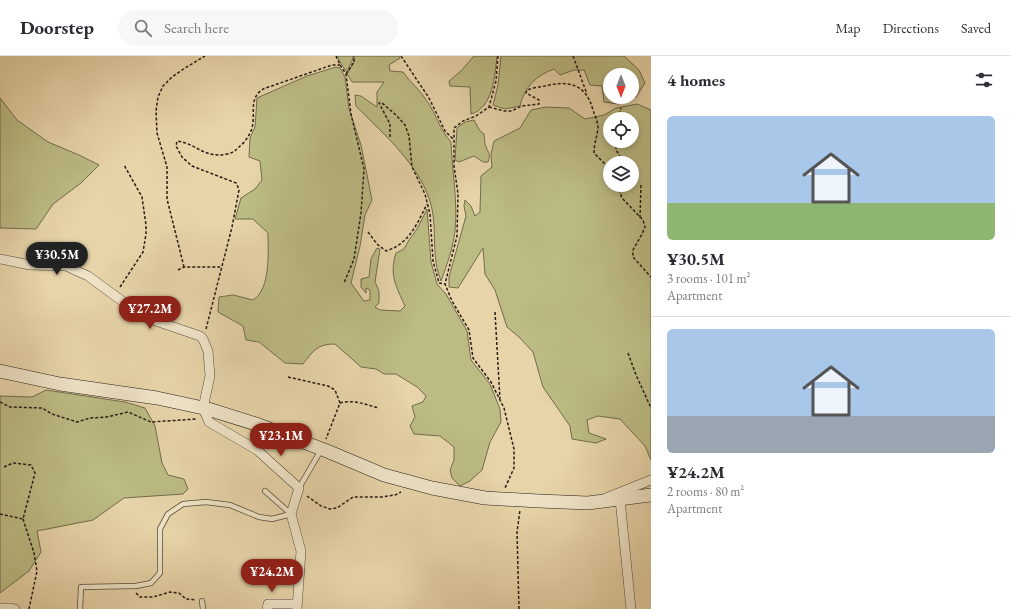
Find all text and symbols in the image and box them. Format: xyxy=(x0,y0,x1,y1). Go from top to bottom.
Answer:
search box xyxy=(118,10,398,46)
text: Doorstep xyxy=(20,15,94,40)
icon: search xyxy=(132,17,154,39)
text: Search here xyxy=(164,18,229,37)
text: Map xyxy=(835,19,861,37)
text: Directions xyxy=(883,19,939,37)
text: Saved xyxy=(961,19,991,37)
north arrow xyxy=(603,68,639,104)
map controls xyxy=(603,68,639,192)
text: 4 homes xyxy=(667,69,725,91)
icon: filters xyxy=(973,69,995,91)
button: locate xyxy=(603,112,639,148)
icon: home xyxy=(795,142,867,214)
button: layers xyxy=(603,156,639,192)
pin: ¥30.5M xyxy=(24,242,90,276)
text: ¥30.5M xyxy=(35,246,79,263)
text: ¥30.5M xyxy=(667,248,725,270)
text: 3 rooms · 101 m² xyxy=(667,270,751,287)
text: Apartment xyxy=(667,287,722,304)
pin: ¥27.2M xyxy=(117,296,183,330)
text: ¥27.2M xyxy=(128,300,172,317)
icon: home xyxy=(795,355,867,427)
pin: ¥23.1M xyxy=(248,423,314,457)
text: ¥23.1M xyxy=(259,427,303,444)
text: ¥24.2M xyxy=(667,461,725,483)
text: 2 rooms · 80 m² xyxy=(667,483,744,500)
text: Apartment xyxy=(667,500,722,517)
pin: ¥24.2M xyxy=(239,559,305,593)
text: ¥24.2M xyxy=(250,563,294,580)

